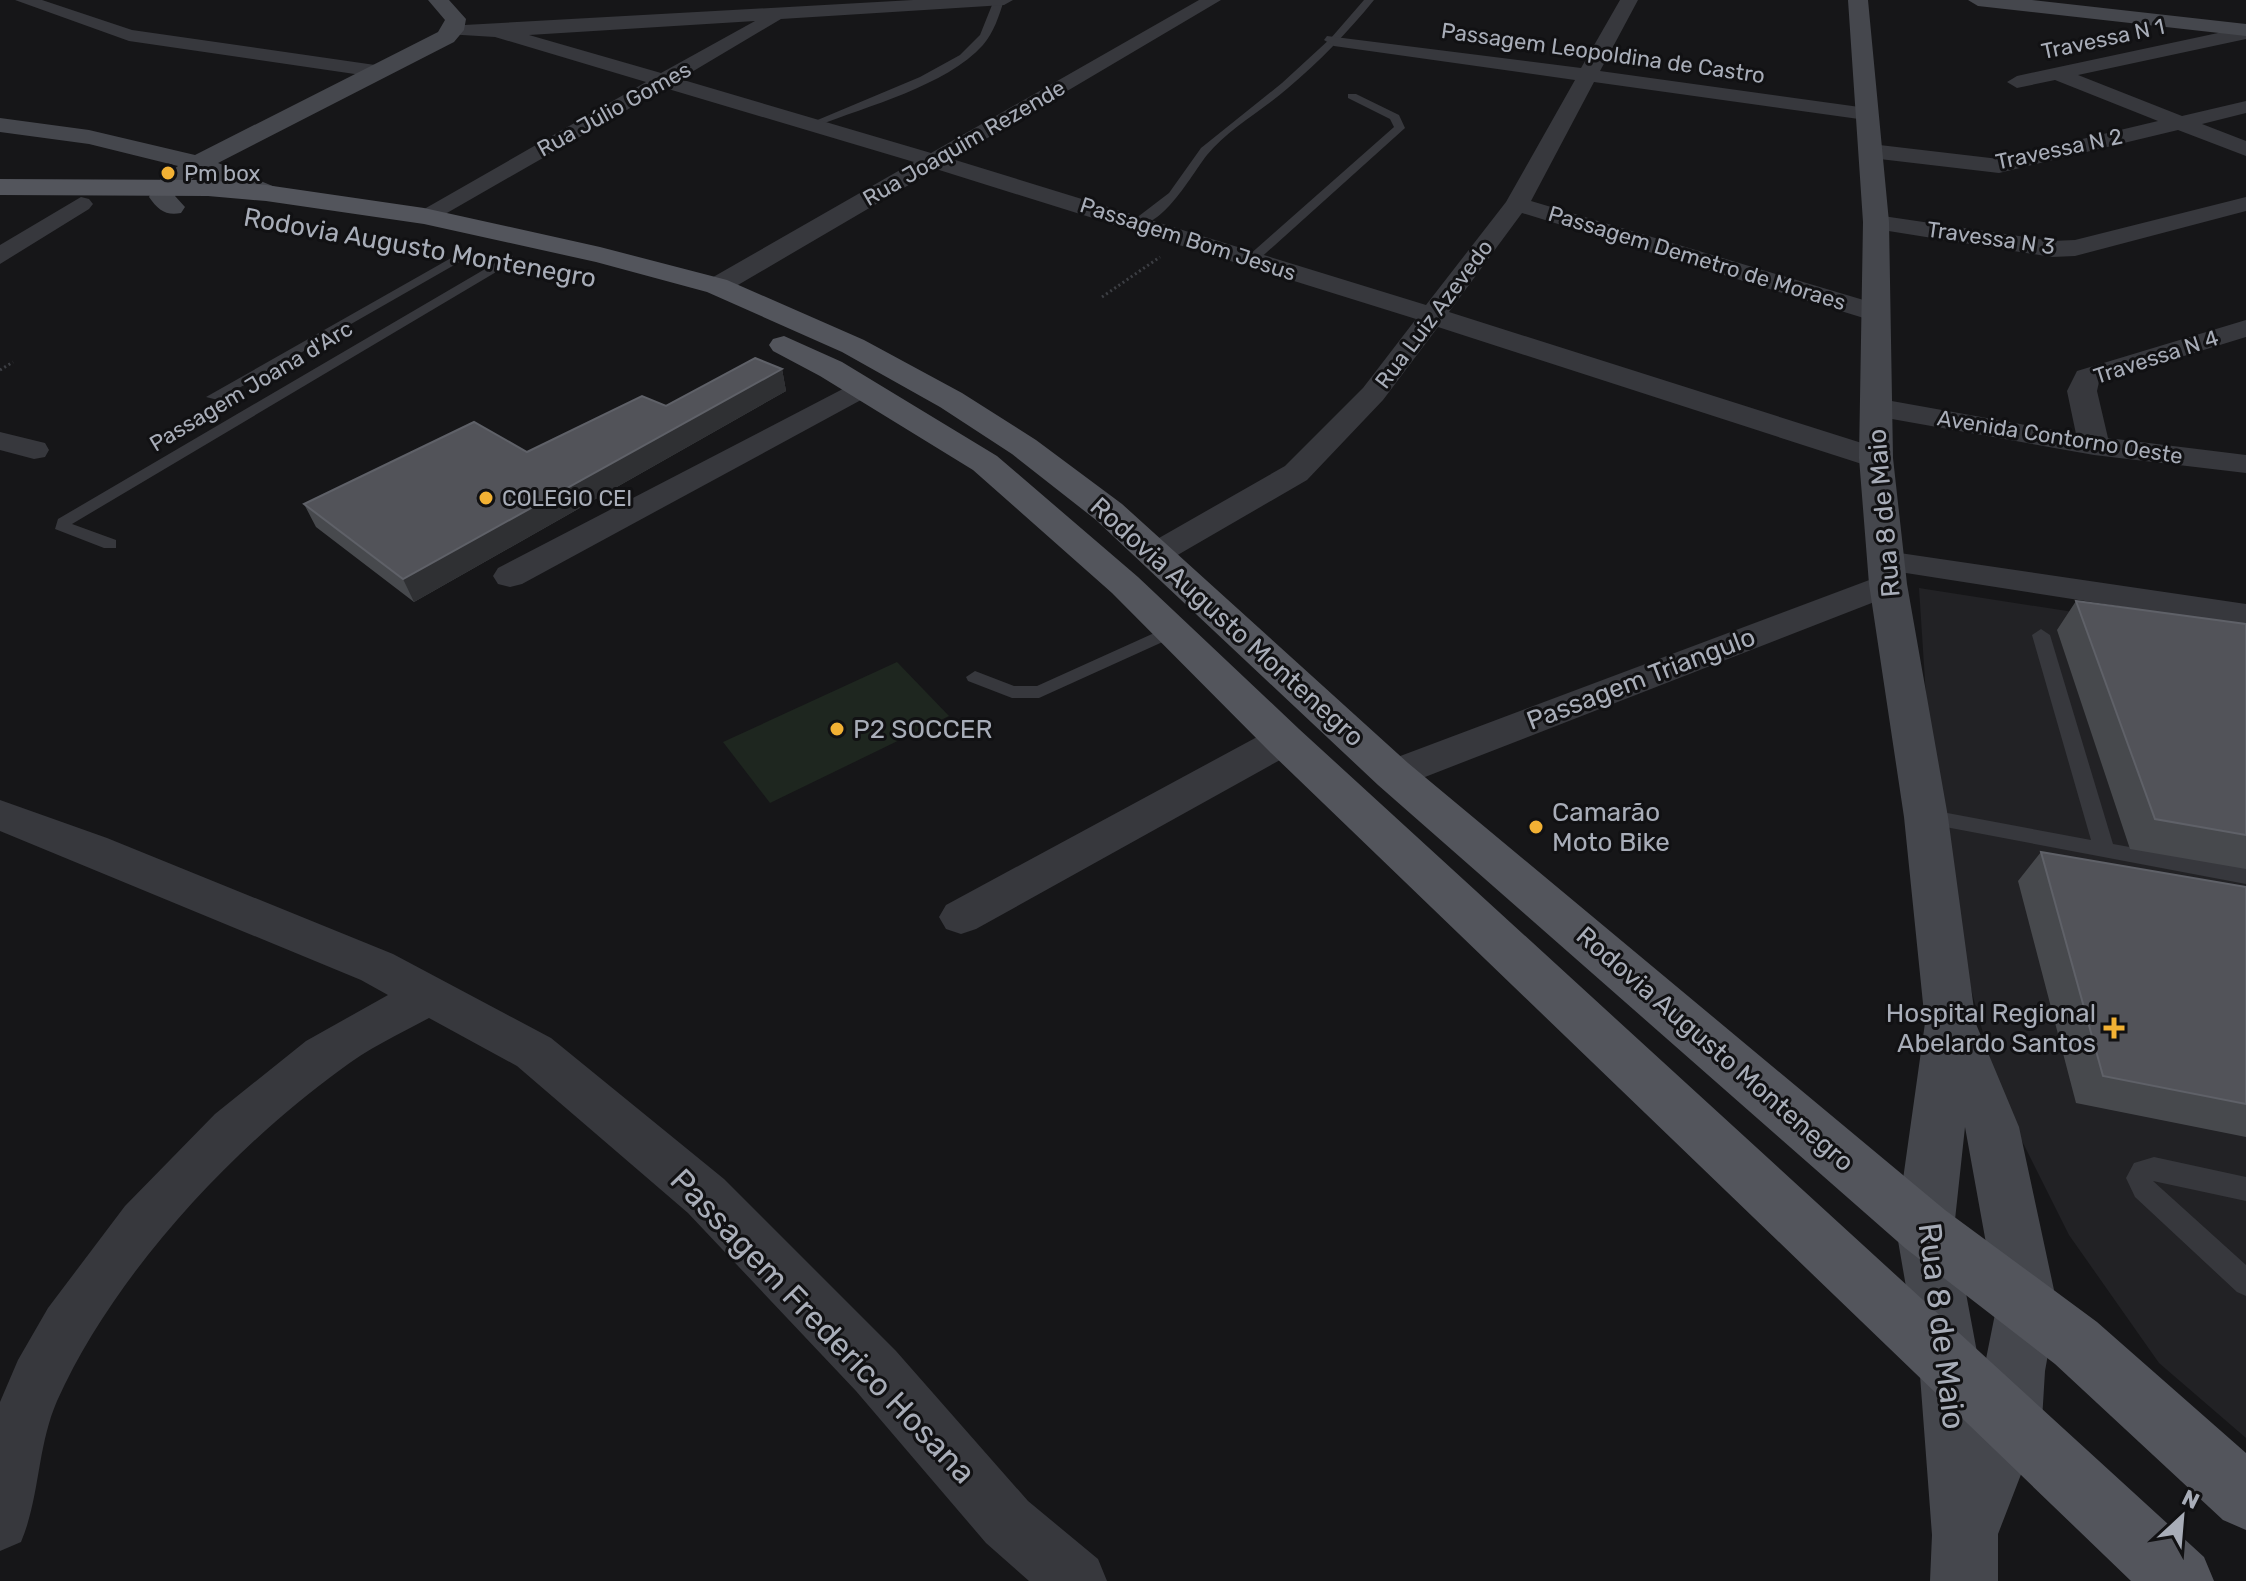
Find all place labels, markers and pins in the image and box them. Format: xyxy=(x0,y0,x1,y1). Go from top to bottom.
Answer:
place label: Pm box xyxy=(184,160,260,187)
marker: Pm box xyxy=(159,164,177,182)
place label: COLEGIO CEI xyxy=(502,485,632,512)
marker: COLEGIO CEI xyxy=(477,489,495,507)
place label: P2 SOCCER xyxy=(853,714,993,745)
marker: P2 SOCCER xyxy=(828,720,846,738)
place label: Camarão Moto Bike xyxy=(1552,797,1670,858)
marker: Camarão Moto Bike xyxy=(1527,818,1545,836)
place label: Hospital Regional Abelardo Santos xyxy=(1886,998,2096,1059)
marker: Hospital Regional Abelardo Santos xyxy=(2103,1017,2125,1039)

